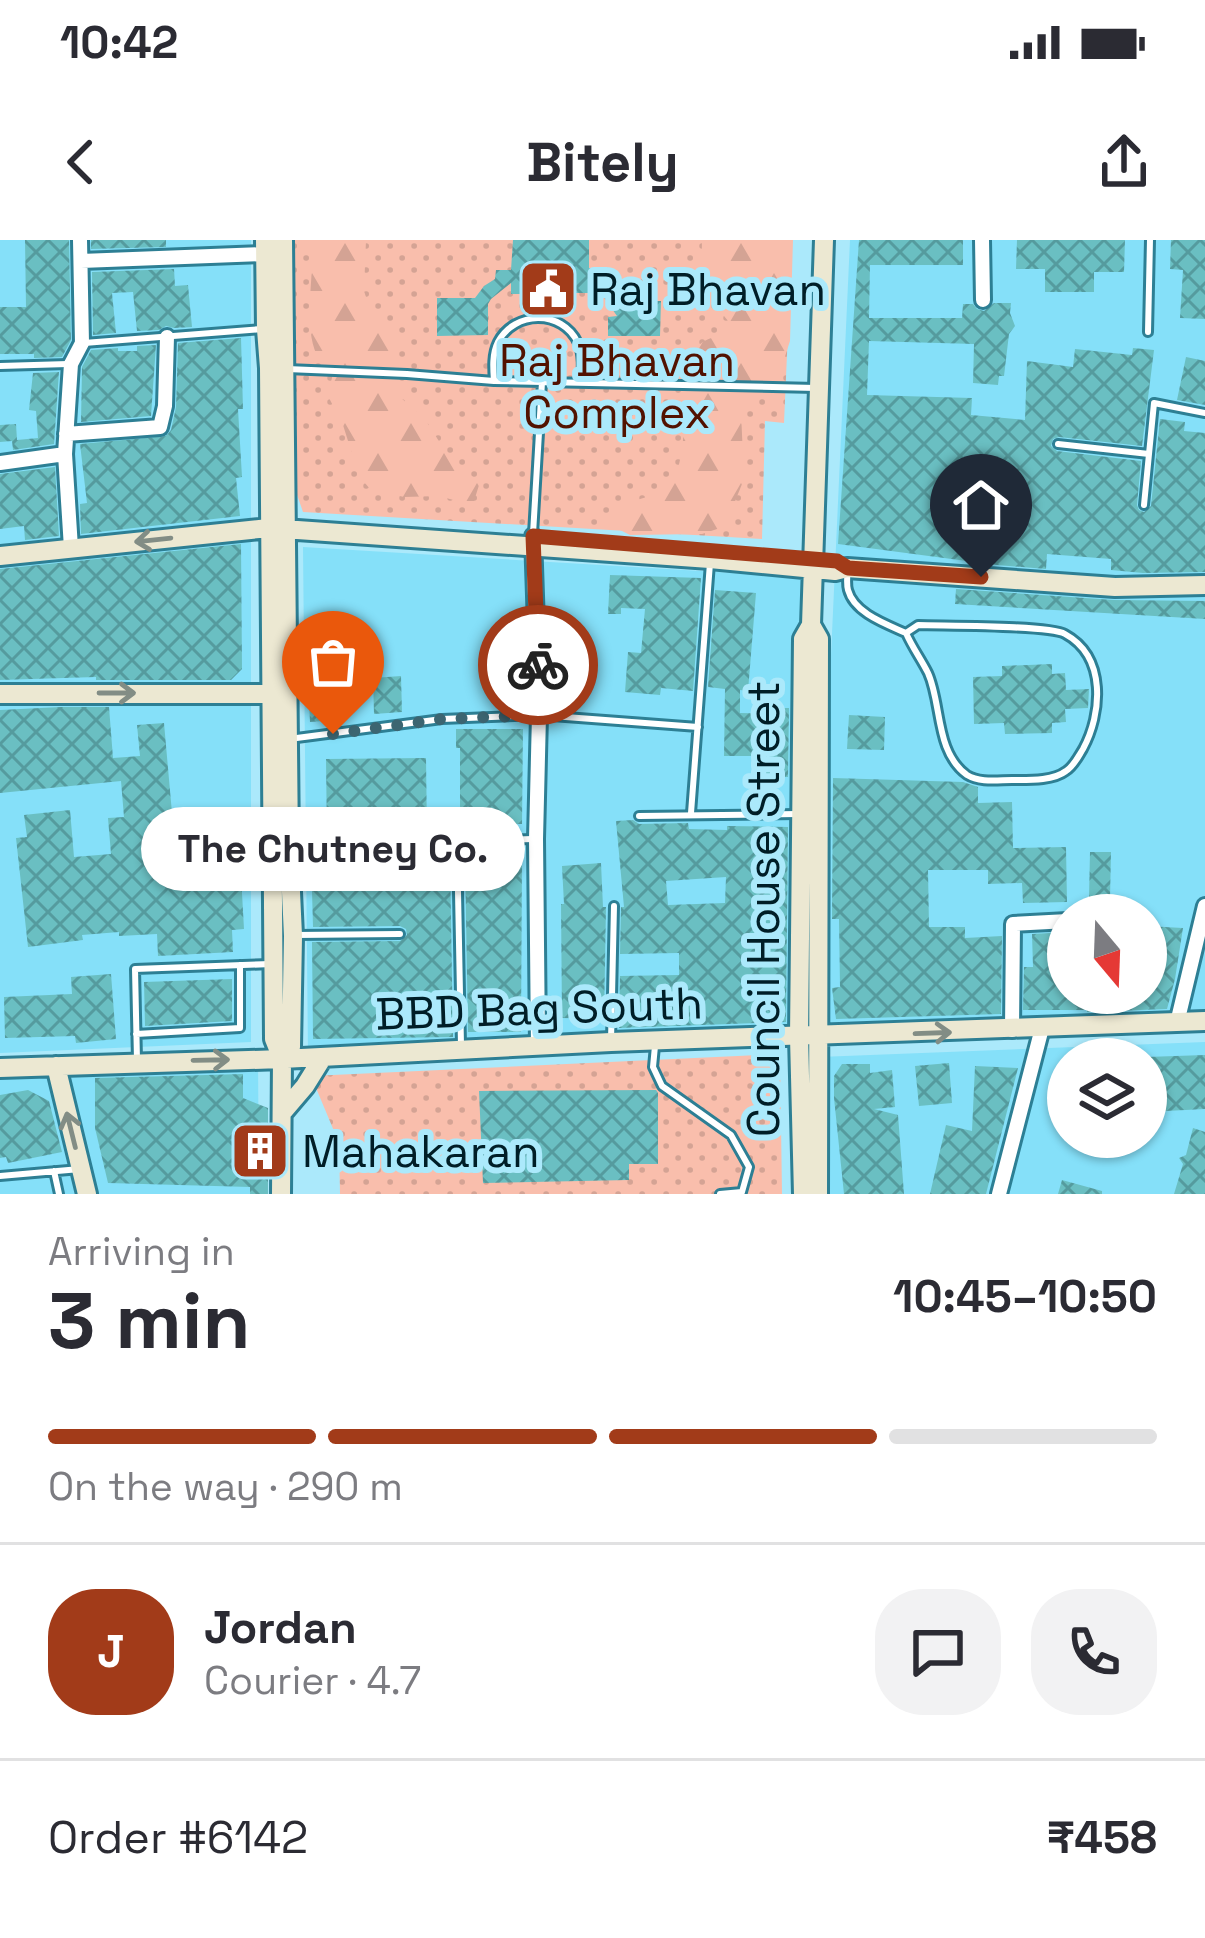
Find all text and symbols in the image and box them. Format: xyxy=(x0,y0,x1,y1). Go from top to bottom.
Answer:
text: 10:42 xyxy=(60,14,178,71)
text: Bitely xyxy=(526,128,679,197)
icon: back xyxy=(48,129,114,195)
icon: share xyxy=(1091,129,1157,195)
public building icon: Raj Bhavan xyxy=(517,258,579,320)
place label: Raj Bhavan xyxy=(590,261,826,318)
park label: Raj Bhavan Complex xyxy=(499,332,735,441)
pin xyxy=(930,454,1032,577)
icon: home xyxy=(948,472,1014,538)
one-way arrow xyxy=(134,529,173,552)
courier xyxy=(478,605,598,725)
pin xyxy=(282,611,384,734)
icon: bag xyxy=(300,629,366,695)
icon: bike xyxy=(505,632,571,698)
street label: Council House Street xyxy=(735,681,792,1137)
one-way arrow xyxy=(97,682,136,704)
callout: The Chutney Co. xyxy=(141,806,525,890)
text: The Chutney Co. xyxy=(178,824,488,873)
north arrow xyxy=(1047,894,1167,1014)
map controls xyxy=(1047,894,1167,1158)
street label: BBD Bag South xyxy=(374,974,704,1043)
one-way arrow xyxy=(913,1021,952,1044)
button: layers xyxy=(1047,1038,1167,1158)
one-way arrow xyxy=(191,1049,230,1072)
one-way arrow xyxy=(59,1111,81,1149)
building icon: Mahakaran xyxy=(229,1120,291,1182)
place label: Mahakaran xyxy=(302,1123,540,1180)
text: Arriving in xyxy=(48,1227,235,1276)
text: 10:45–10:50 xyxy=(893,1268,1157,1325)
text: 3 min xyxy=(48,1271,251,1371)
text: On the way · 290 m xyxy=(48,1462,403,1511)
button: chat xyxy=(875,1589,1001,1715)
button: phone xyxy=(1031,1589,1157,1715)
text: Jordan xyxy=(204,1599,357,1656)
text: J xyxy=(97,1623,125,1680)
text: Courier · 4.7 xyxy=(204,1656,421,1705)
text: Order #6142 xyxy=(48,1809,308,1866)
text: ₹458 xyxy=(1046,1809,1157,1866)

